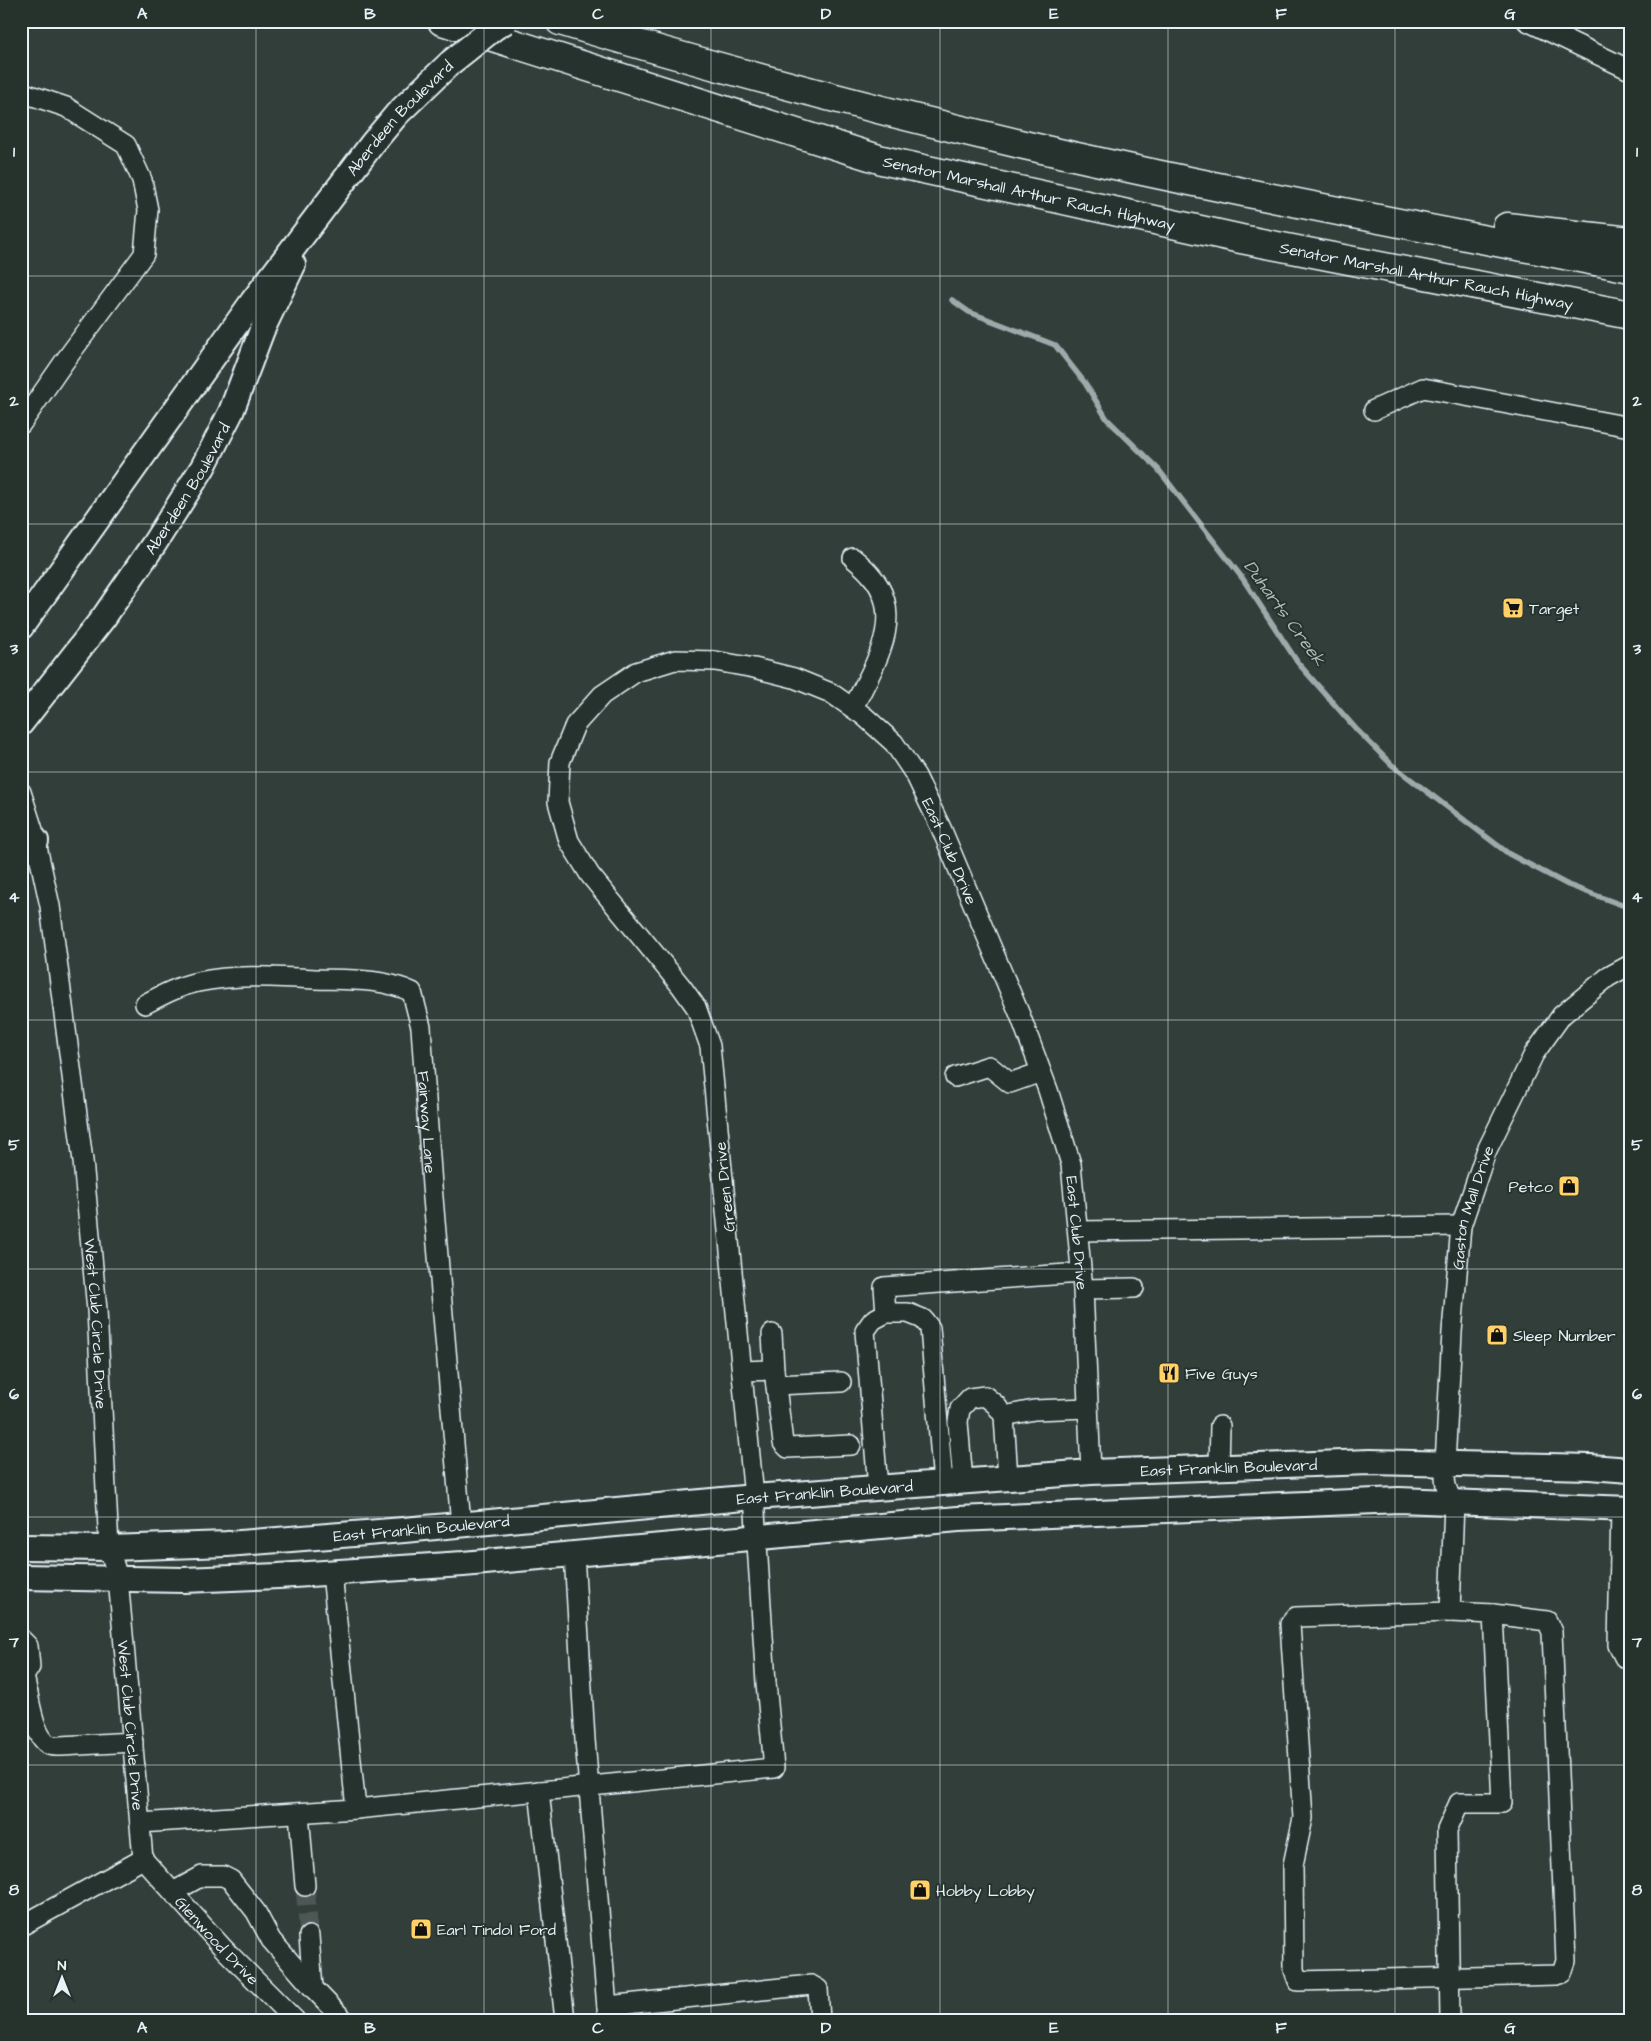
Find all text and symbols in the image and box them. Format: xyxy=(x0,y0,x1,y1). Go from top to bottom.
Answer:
text: A xyxy=(137,3,148,25)
text: B xyxy=(364,3,376,25)
text: C xyxy=(592,3,604,25)
text: D xyxy=(821,3,832,25)
text: E xyxy=(1049,3,1059,25)
text: F xyxy=(1275,3,1287,25)
text: G xyxy=(1504,3,1516,25)
street label: Aberdeen Boulevard xyxy=(342,56,458,181)
text: 1 xyxy=(13,141,16,163)
text: 1 xyxy=(1636,141,1639,163)
street label: Senator Marshall Arthur Rauch Highway xyxy=(881,151,1177,237)
street label: Senator Marshall Arthur Rauch Highway xyxy=(1278,237,1575,317)
text: 2 xyxy=(8,390,19,412)
text: 2 xyxy=(1631,390,1642,412)
street label: Aberdeen Boulevard xyxy=(140,419,236,559)
water label: Duharts Creek xyxy=(1238,555,1332,672)
supermarket icon: Target xyxy=(1501,596,1525,620)
place label: Target xyxy=(1529,598,1580,621)
text: 3 xyxy=(9,638,19,660)
text: 3 xyxy=(1632,638,1642,660)
street label: East Club Drive xyxy=(916,794,982,908)
text: 4 xyxy=(9,886,20,908)
text: 4 xyxy=(1632,886,1643,908)
street label: Fairway Lane xyxy=(412,1070,441,1174)
text: 5 xyxy=(8,1134,20,1156)
text: 5 xyxy=(1631,1134,1643,1156)
street label: Green Drive xyxy=(709,1141,741,1233)
street label: Gaston Mall Drive xyxy=(1447,1141,1500,1271)
shop icon: Petco xyxy=(1557,1174,1581,1198)
street label: East Club Drive xyxy=(1060,1175,1093,1291)
place label: Petco xyxy=(1509,1176,1553,1198)
street label: West Club Circle Drive xyxy=(78,1237,112,1410)
shop icon: Sleep Number xyxy=(1485,1323,1509,1347)
place label: Sleep Number xyxy=(1513,1325,1616,1347)
restaurant icon: Five Guys xyxy=(1157,1361,1181,1385)
place label: Five Guys xyxy=(1185,1363,1258,1386)
text: 6 xyxy=(9,1383,19,1405)
text: 6 xyxy=(1632,1383,1642,1405)
street label: East Franklin Boulevard xyxy=(1140,1454,1318,1482)
street label: East Franklin Boulevard xyxy=(736,1475,914,1511)
street label: East Franklin Boulevard xyxy=(332,1510,510,1548)
text: 7 xyxy=(8,1631,19,1653)
text: 7 xyxy=(1631,1631,1642,1653)
street label: West Club Circle Drive xyxy=(112,1639,149,1812)
shop icon: Hobby Lobby xyxy=(908,1878,932,1902)
text: 8 xyxy=(9,1879,20,1901)
text: 8 xyxy=(1632,1879,1643,1901)
place label: Hobby Lobby xyxy=(936,1880,1035,1903)
street label: Glenwood Drive xyxy=(169,1892,264,1990)
shop icon: Earl Tindol Ford xyxy=(409,1917,433,1941)
place label: Earl Tindol Ford xyxy=(437,1919,556,1941)
north arrow xyxy=(38,1954,88,2004)
text: N xyxy=(58,1956,67,1976)
text: A xyxy=(137,2017,148,2039)
text: B xyxy=(364,2017,376,2039)
text: C xyxy=(592,2017,604,2039)
text: D xyxy=(821,2017,832,2039)
text: E xyxy=(1049,2017,1059,2039)
text: F xyxy=(1275,2017,1287,2039)
text: G xyxy=(1504,2017,1516,2039)

